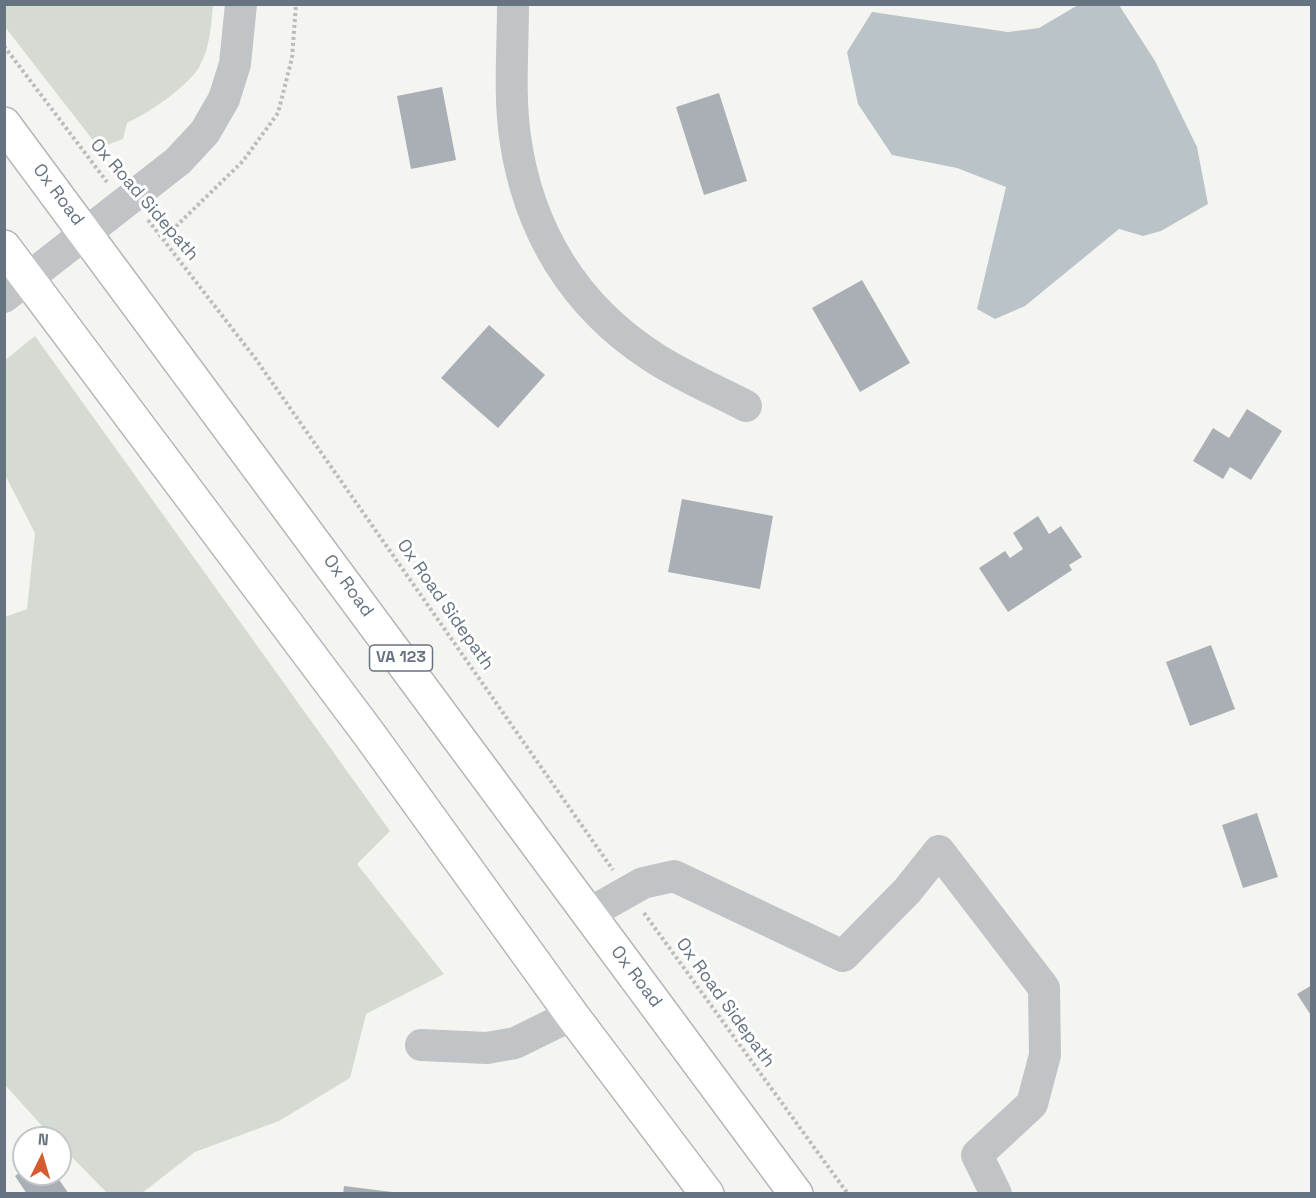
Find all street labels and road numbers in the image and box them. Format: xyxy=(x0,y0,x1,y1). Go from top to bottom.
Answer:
street label: Ox Road Sidepath xyxy=(85,135,203,265)
street label: Ox Road xyxy=(28,160,88,230)
street label: Ox Road Sidepath xyxy=(392,536,498,674)
street label: Ox Road xyxy=(318,551,378,621)
road number: VA 123 xyxy=(370,645,432,671)
street label: Ox Road Sidepath xyxy=(671,934,779,1072)
street label: Ox Road xyxy=(606,942,666,1012)

